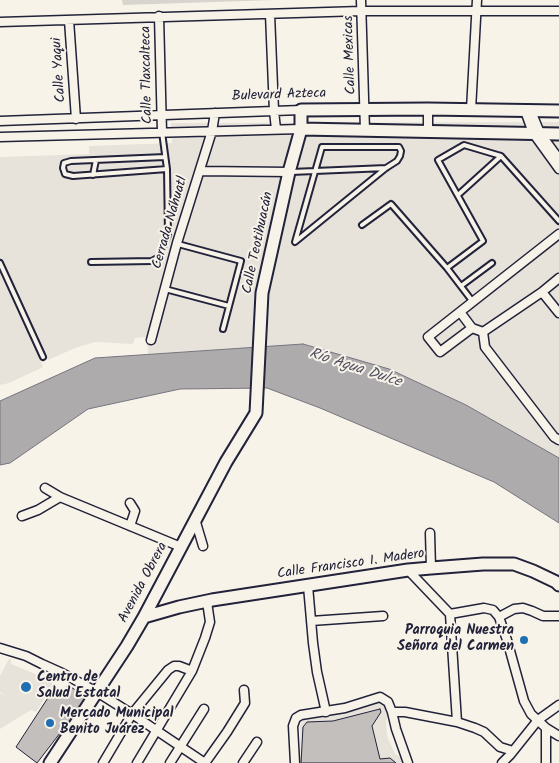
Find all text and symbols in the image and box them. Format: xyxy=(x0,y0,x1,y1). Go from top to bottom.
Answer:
street label: Calle Mexicas xyxy=(341,15,361,95)
street label: Calle Tlaxcalteca xyxy=(139,26,157,124)
street label: Calle Yaqui xyxy=(49,37,71,103)
street label: Bulevard Azteca xyxy=(232,86,326,106)
street label: Cerrada Náhuatl xyxy=(150,175,192,271)
street label: Calle Teotihuacán xyxy=(240,191,278,295)
water label: Río Agua Dulce xyxy=(307,346,403,392)
street label: Avenida Obrera xyxy=(116,540,172,626)
street label: Calle Francisco I. Madero xyxy=(276,546,426,584)
place label: Parroquia Nuestra Señora del Carmen xyxy=(397,624,514,656)
marker: Parroquia Nuestra Señora del Carmen xyxy=(518,634,530,646)
place label: Centro de Salud Estatal xyxy=(37,671,120,704)
marker: Centro de Salud Estatal xyxy=(19,680,33,694)
place label: Mercado Municipal Benito Juárez xyxy=(60,707,173,740)
marker: Mercado Municipal Benito Juárez xyxy=(44,717,56,729)

